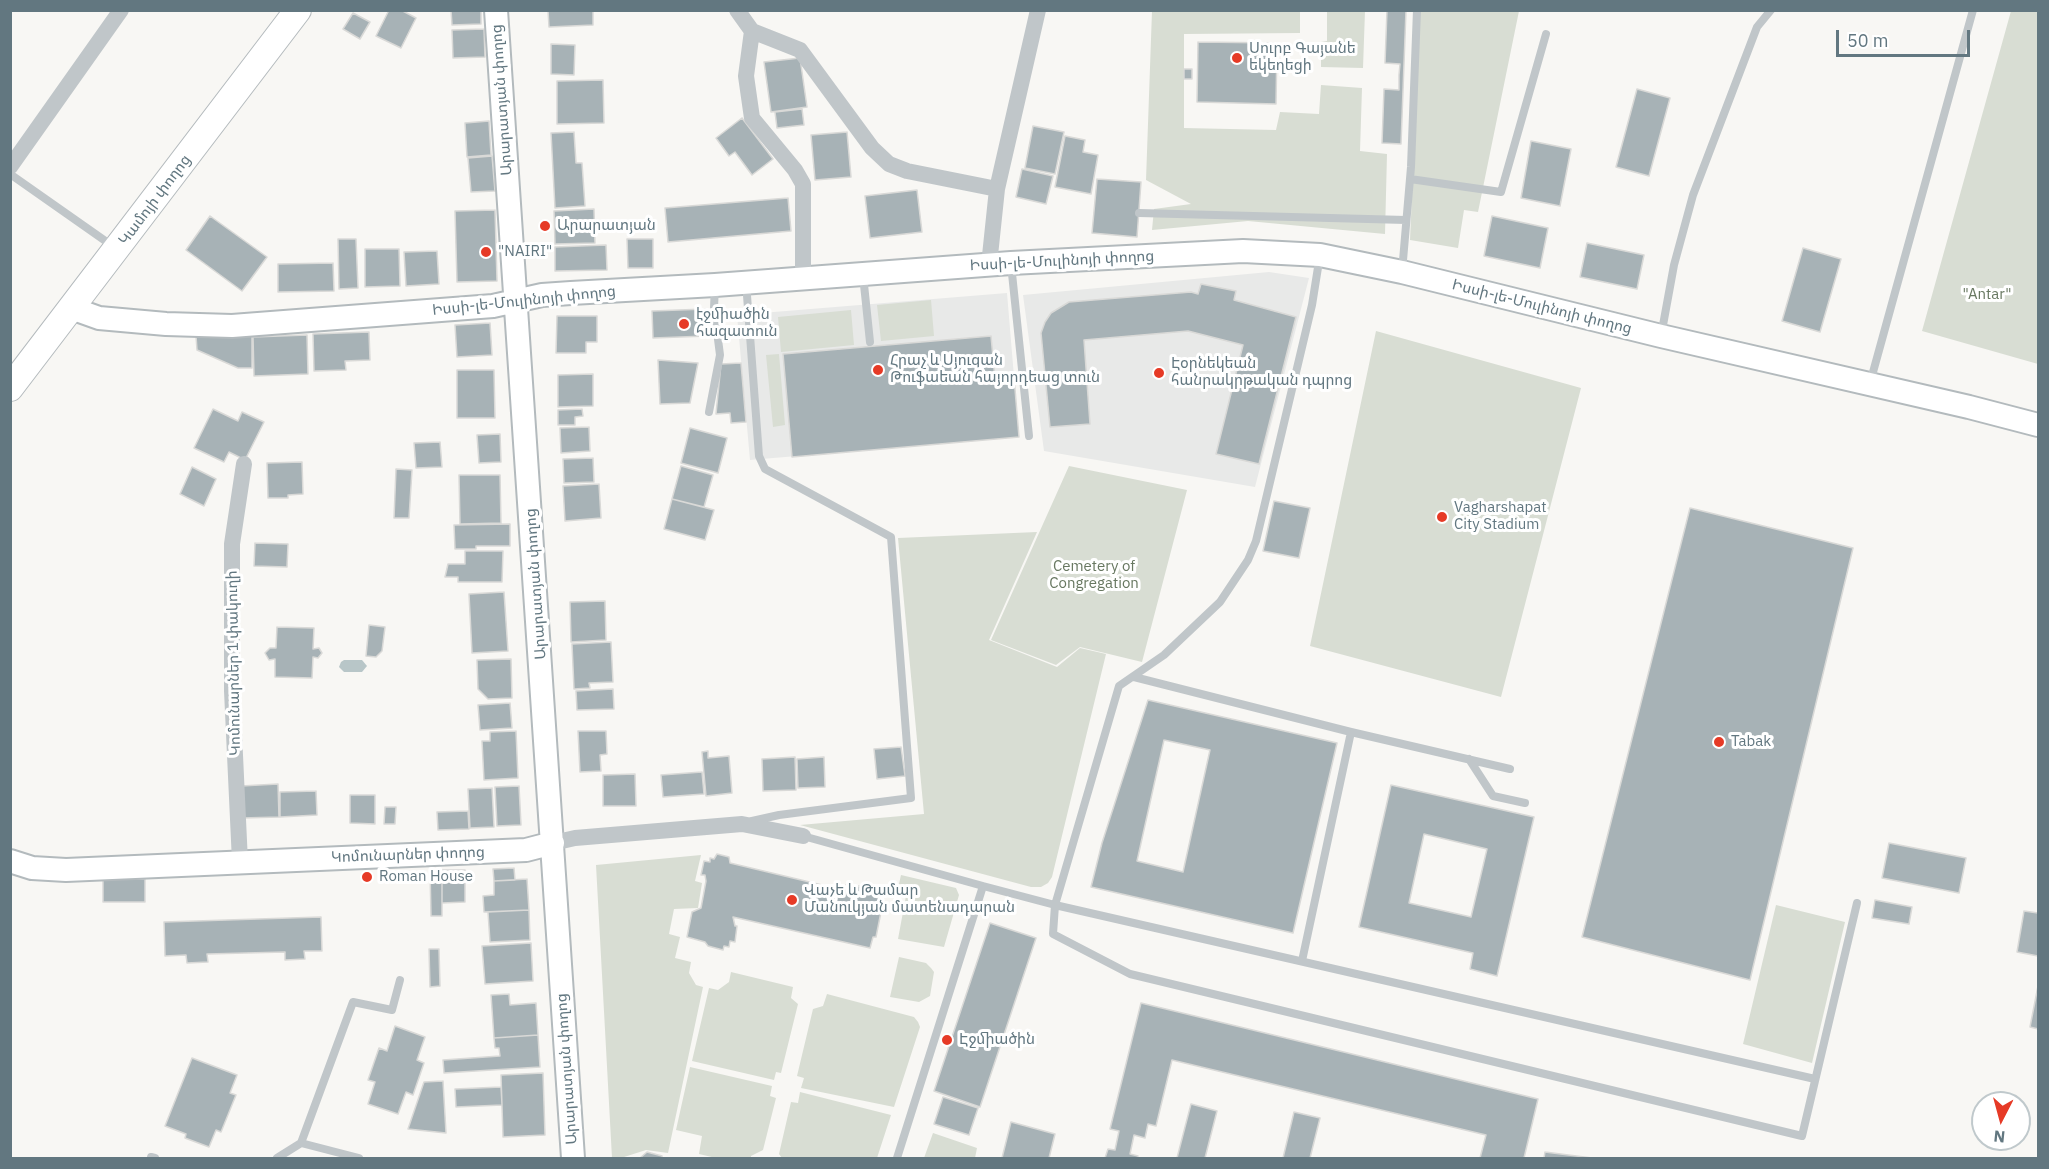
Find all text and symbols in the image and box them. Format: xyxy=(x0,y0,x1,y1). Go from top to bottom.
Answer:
scale bar xyxy=(1839,18,1972,56)
street label: Արարատյան փողոց xyxy=(488,24,516,176)
text: 50 m xyxy=(1847,29,1889,52)
place label: Սուրբ Գայանե եկեղեցի xyxy=(1249,40,1356,75)
marker: Սուրբ Գայանե եկեղեցի xyxy=(1230,51,1244,65)
street label: Կամոյի փողոց xyxy=(115,151,195,249)
place label: Արարատյան xyxy=(557,217,656,235)
marker: Արարատյան xyxy=(538,219,552,233)
place label: "NAIRI" xyxy=(498,243,552,261)
marker: "NAIRI" xyxy=(479,245,493,259)
street label: Իսսի-լե-Մուլինոյի փողոց xyxy=(969,247,1155,275)
street label: Իսսի-լե-Մուլինոյի փողոց xyxy=(1450,276,1634,338)
street label: Իսսի-լե-Մուլինոյի փողոց xyxy=(431,282,617,320)
park label: "Antar" xyxy=(1962,286,2012,304)
place label: էջմիածին հազատուն xyxy=(696,306,778,341)
marker: էջմիածին հազատուն xyxy=(677,317,691,331)
place label: Հրաչ և Սյուզան Թուֆաեան հայորդեաց տուն xyxy=(890,352,1100,387)
place label: Էօրնեկեան հանրակրթական դպրոց xyxy=(1171,355,1352,390)
marker: Հրաչ և Սյուզան Թուֆաեան հայորդեաց տուն xyxy=(871,363,885,377)
marker: Էօրնեկեան հանրակրթական դպրոց xyxy=(1152,366,1166,380)
place label: Vagharshapat City Stadium xyxy=(1454,499,1546,534)
street label: Արարատյան փողոց xyxy=(522,508,550,660)
marker: Vagharshapat City Stadium xyxy=(1435,510,1449,524)
park label: Cemetery of Congregation xyxy=(1049,558,1139,593)
street label: Կոմունարներ 1 փակուղի xyxy=(223,570,245,756)
place label: Tabak xyxy=(1731,733,1771,751)
marker: Tabak xyxy=(1712,735,1726,749)
street label: Կոմունարներ փողոց xyxy=(331,843,485,867)
place label: Roman House xyxy=(379,868,473,886)
marker: Roman House xyxy=(360,870,374,884)
place label: Վաչե և Թամար Մանուկյան մատենադարան xyxy=(804,882,1015,917)
marker: Վաչե և Թամար Մանուկյան մատենադարան xyxy=(785,893,799,907)
street label: Արարատյան փողոց xyxy=(553,993,581,1145)
place label: Էջմիածին xyxy=(959,1031,1035,1049)
marker: Էջմիածին xyxy=(940,1033,954,1047)
north arrow xyxy=(1971,1091,2031,1151)
text: N xyxy=(1993,1126,2006,1147)

